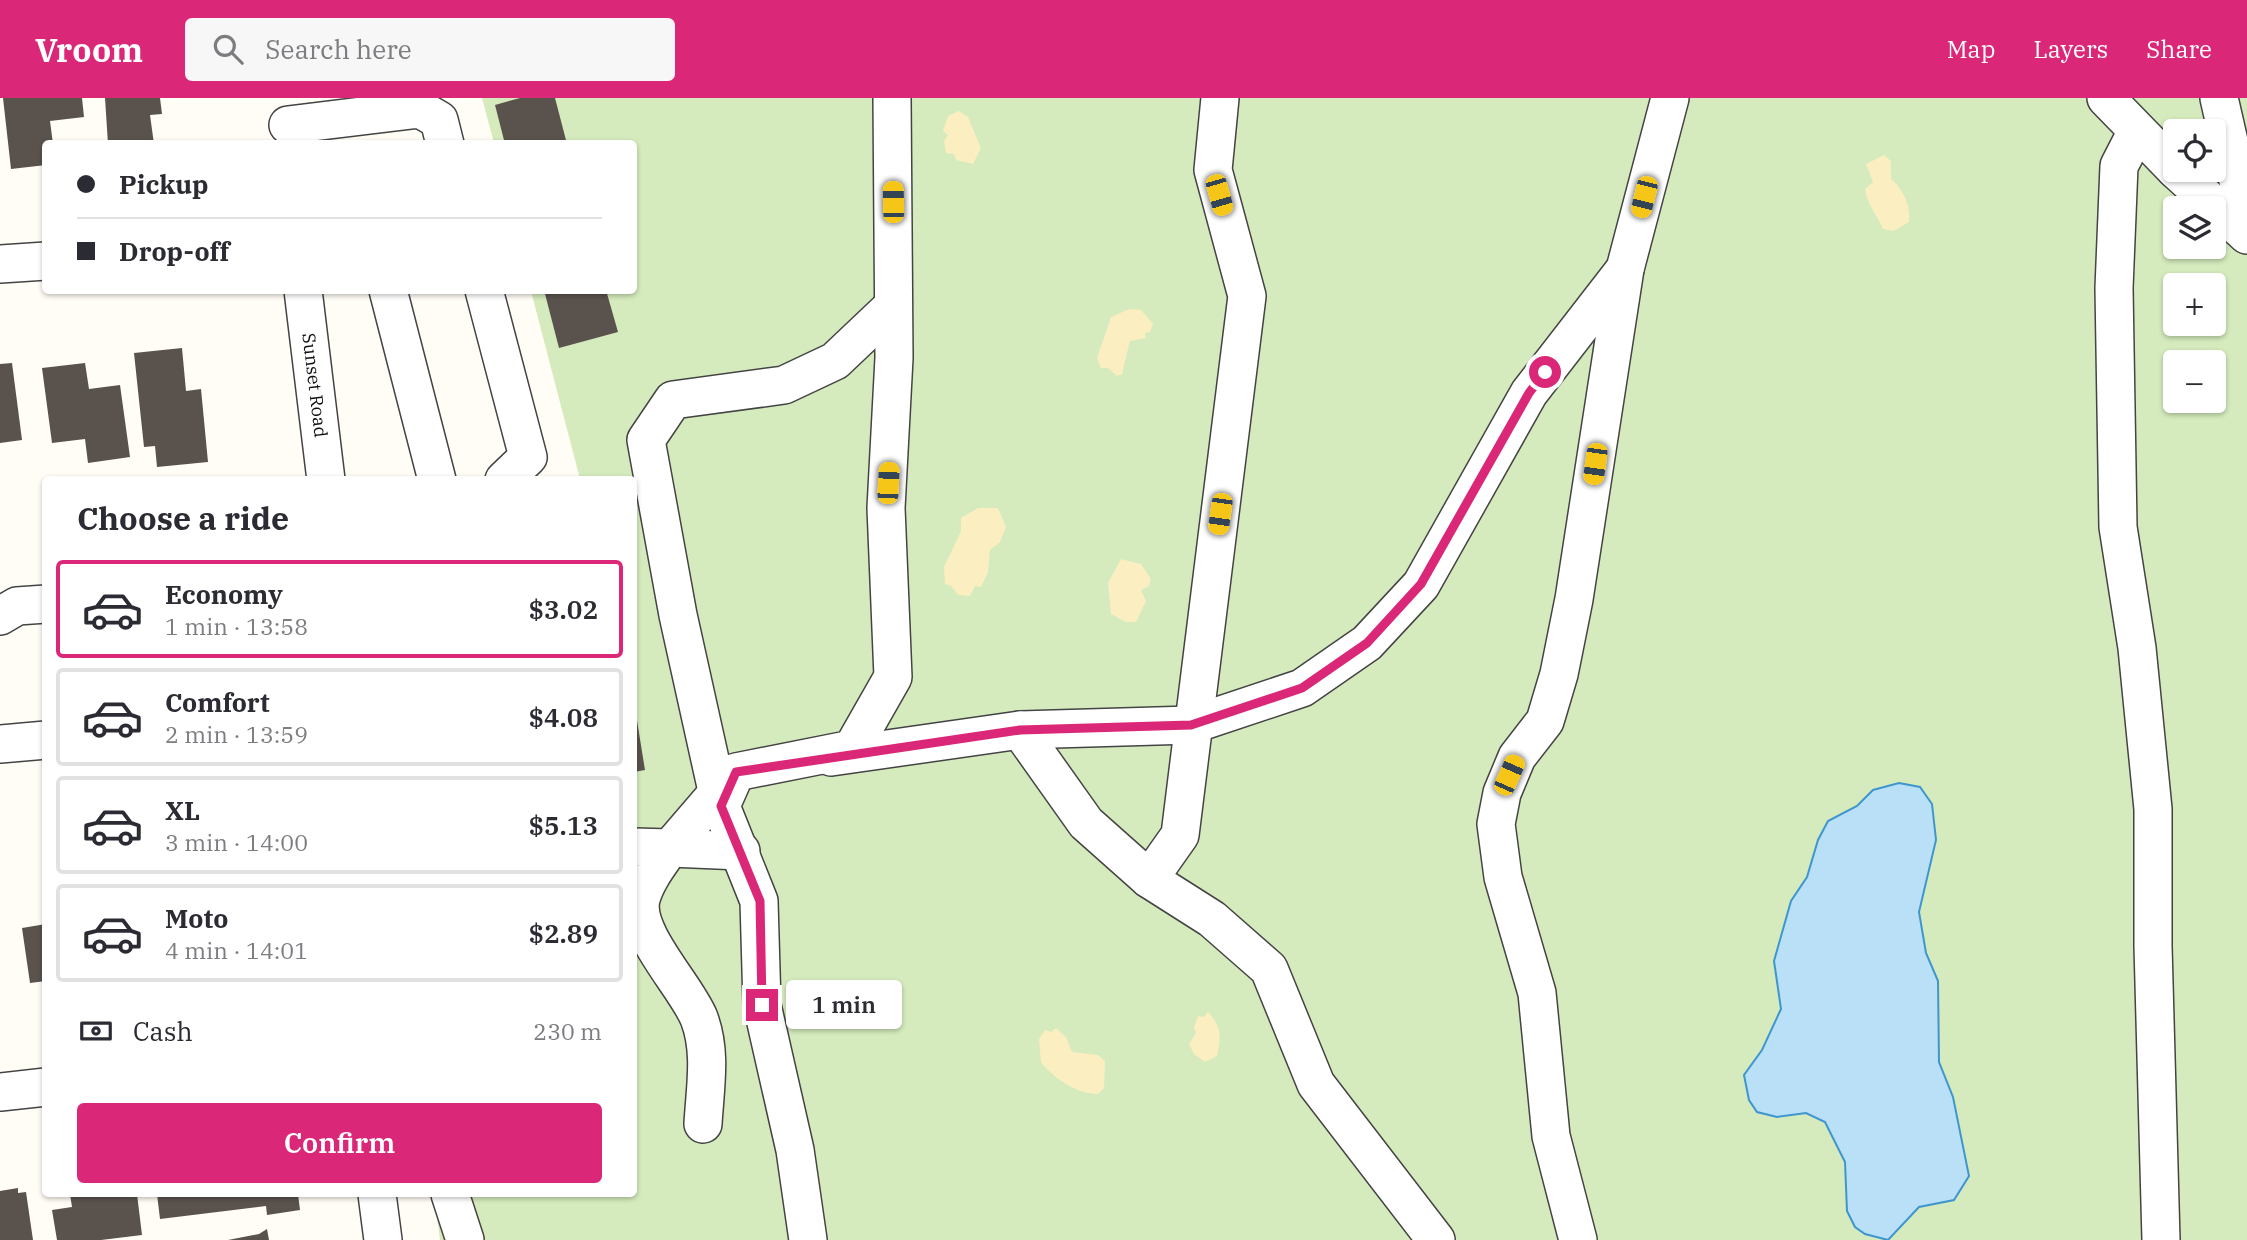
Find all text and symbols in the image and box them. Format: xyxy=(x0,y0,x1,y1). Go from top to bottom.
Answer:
search box xyxy=(185,18,675,81)
text: Vroom xyxy=(35,28,143,71)
icon: search xyxy=(209,30,247,68)
text: Search here xyxy=(265,32,412,66)
text: Map xyxy=(1947,33,1995,65)
text: Layers xyxy=(2033,33,2108,65)
text: Share xyxy=(2146,33,2212,65)
map controls xyxy=(2163,119,2226,413)
button: locate xyxy=(2163,119,2226,182)
text: Pickup xyxy=(119,167,209,201)
car xyxy=(1204,172,1235,218)
car xyxy=(1629,174,1660,220)
car xyxy=(883,181,904,223)
button: layers xyxy=(2163,196,2226,259)
text: Drop-off xyxy=(119,234,230,268)
button: + xyxy=(2163,273,2226,336)
street label: Sunset Road xyxy=(297,332,333,439)
button: − xyxy=(2163,350,2226,413)
route start xyxy=(1529,356,1561,388)
car xyxy=(1582,442,1609,486)
car xyxy=(877,461,900,505)
car xyxy=(1207,492,1234,536)
text: Choose a ride xyxy=(77,497,289,539)
text: Economy xyxy=(165,577,283,611)
icon: car xyxy=(81,578,144,641)
text: $3.02 xyxy=(529,592,598,626)
text: 1 min · 13:58 xyxy=(165,611,308,641)
text: Comfort xyxy=(165,685,270,719)
icon: car xyxy=(81,686,144,749)
text: $4.08 xyxy=(529,700,598,734)
text: 2 min · 13:59 xyxy=(165,719,308,749)
car xyxy=(1491,752,1528,798)
text: XL xyxy=(165,793,200,827)
icon: car xyxy=(81,794,144,857)
text: $5.13 xyxy=(529,808,598,842)
text: 3 min · 14:00 xyxy=(165,827,308,857)
text: Moto xyxy=(165,901,228,935)
icon: car xyxy=(81,902,144,965)
text: $2.89 xyxy=(529,916,598,950)
text: 4 min · 14:01 xyxy=(165,935,308,965)
callout: 1 min xyxy=(786,981,902,1030)
route end xyxy=(746,989,778,1021)
text: 1 min xyxy=(812,989,876,1019)
icon: cash xyxy=(77,1012,115,1050)
text: Cash xyxy=(133,1014,193,1048)
text: 230 m xyxy=(533,1016,602,1046)
button: Confirm xyxy=(77,1103,602,1183)

